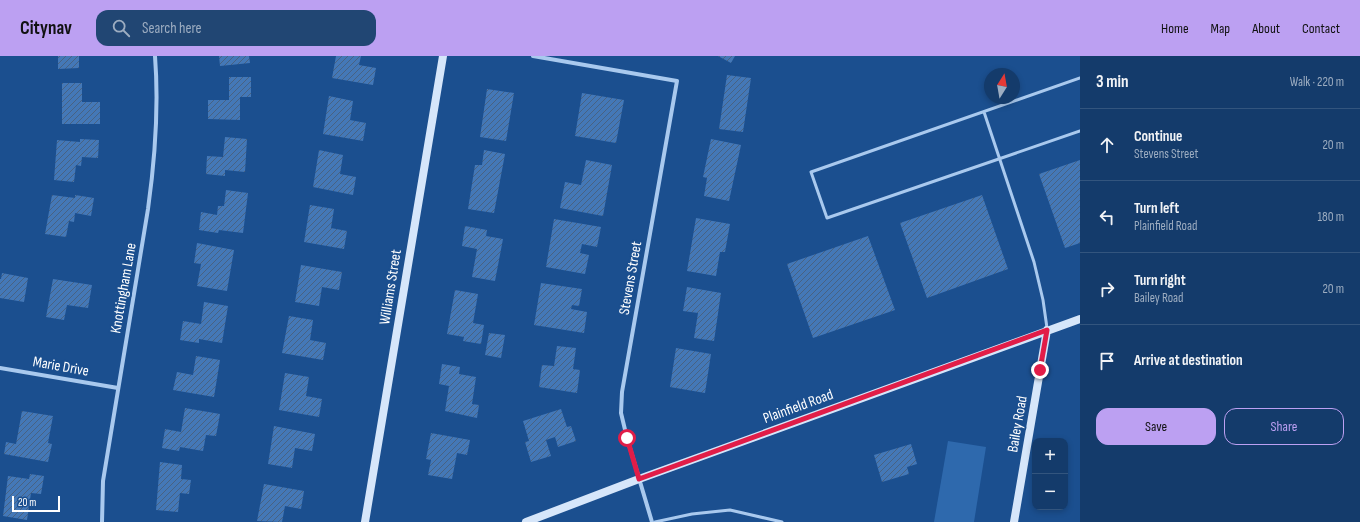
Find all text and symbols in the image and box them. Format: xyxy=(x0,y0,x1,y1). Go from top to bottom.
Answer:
search box xyxy=(96,10,376,46)
text: Citynav xyxy=(20,17,72,40)
icon: search xyxy=(110,17,132,39)
text: Search here xyxy=(142,19,202,38)
text: Home xyxy=(1161,20,1189,37)
text: Map xyxy=(1211,20,1230,37)
text: About xyxy=(1252,20,1280,37)
text: Contact xyxy=(1302,20,1340,37)
north arrow xyxy=(984,68,1020,104)
text: 3 min xyxy=(1096,72,1129,92)
text: Walk · 220 m xyxy=(1290,74,1344,90)
text: Continue xyxy=(1134,127,1183,146)
icon: ahead xyxy=(1096,134,1118,156)
text: 20 m xyxy=(1322,137,1344,153)
text: Stevens Street xyxy=(1134,146,1198,162)
text: Turn left xyxy=(1134,199,1179,218)
icon: left xyxy=(1096,206,1118,228)
text: 180 m xyxy=(1318,209,1344,225)
text: Plainfield Road xyxy=(1134,218,1197,234)
street label: Stevens Street xyxy=(615,239,646,316)
street label: Knottingham Lane xyxy=(106,241,141,335)
street label: Williams Street xyxy=(375,248,406,326)
text: Turn right xyxy=(1134,271,1186,290)
icon: right xyxy=(1096,278,1118,300)
text: 20 m xyxy=(1322,281,1344,297)
text: Bailey Road xyxy=(1134,290,1184,306)
icon: arrive xyxy=(1096,350,1118,372)
text: Arrive at destination xyxy=(1134,351,1243,370)
street label: Marie Drive xyxy=(31,352,90,381)
route end xyxy=(1031,361,1049,379)
street label: Plainfield Road xyxy=(761,385,836,428)
street label: Bailey Road xyxy=(1003,394,1032,454)
button: Save xyxy=(1096,408,1216,445)
button: Share xyxy=(1224,408,1344,445)
route start xyxy=(618,429,636,447)
map controls xyxy=(1032,438,1068,510)
button: + xyxy=(1032,438,1068,474)
button: − xyxy=(1032,474,1068,510)
scale bar xyxy=(12,494,60,513)
text: 20 m xyxy=(18,496,36,509)

